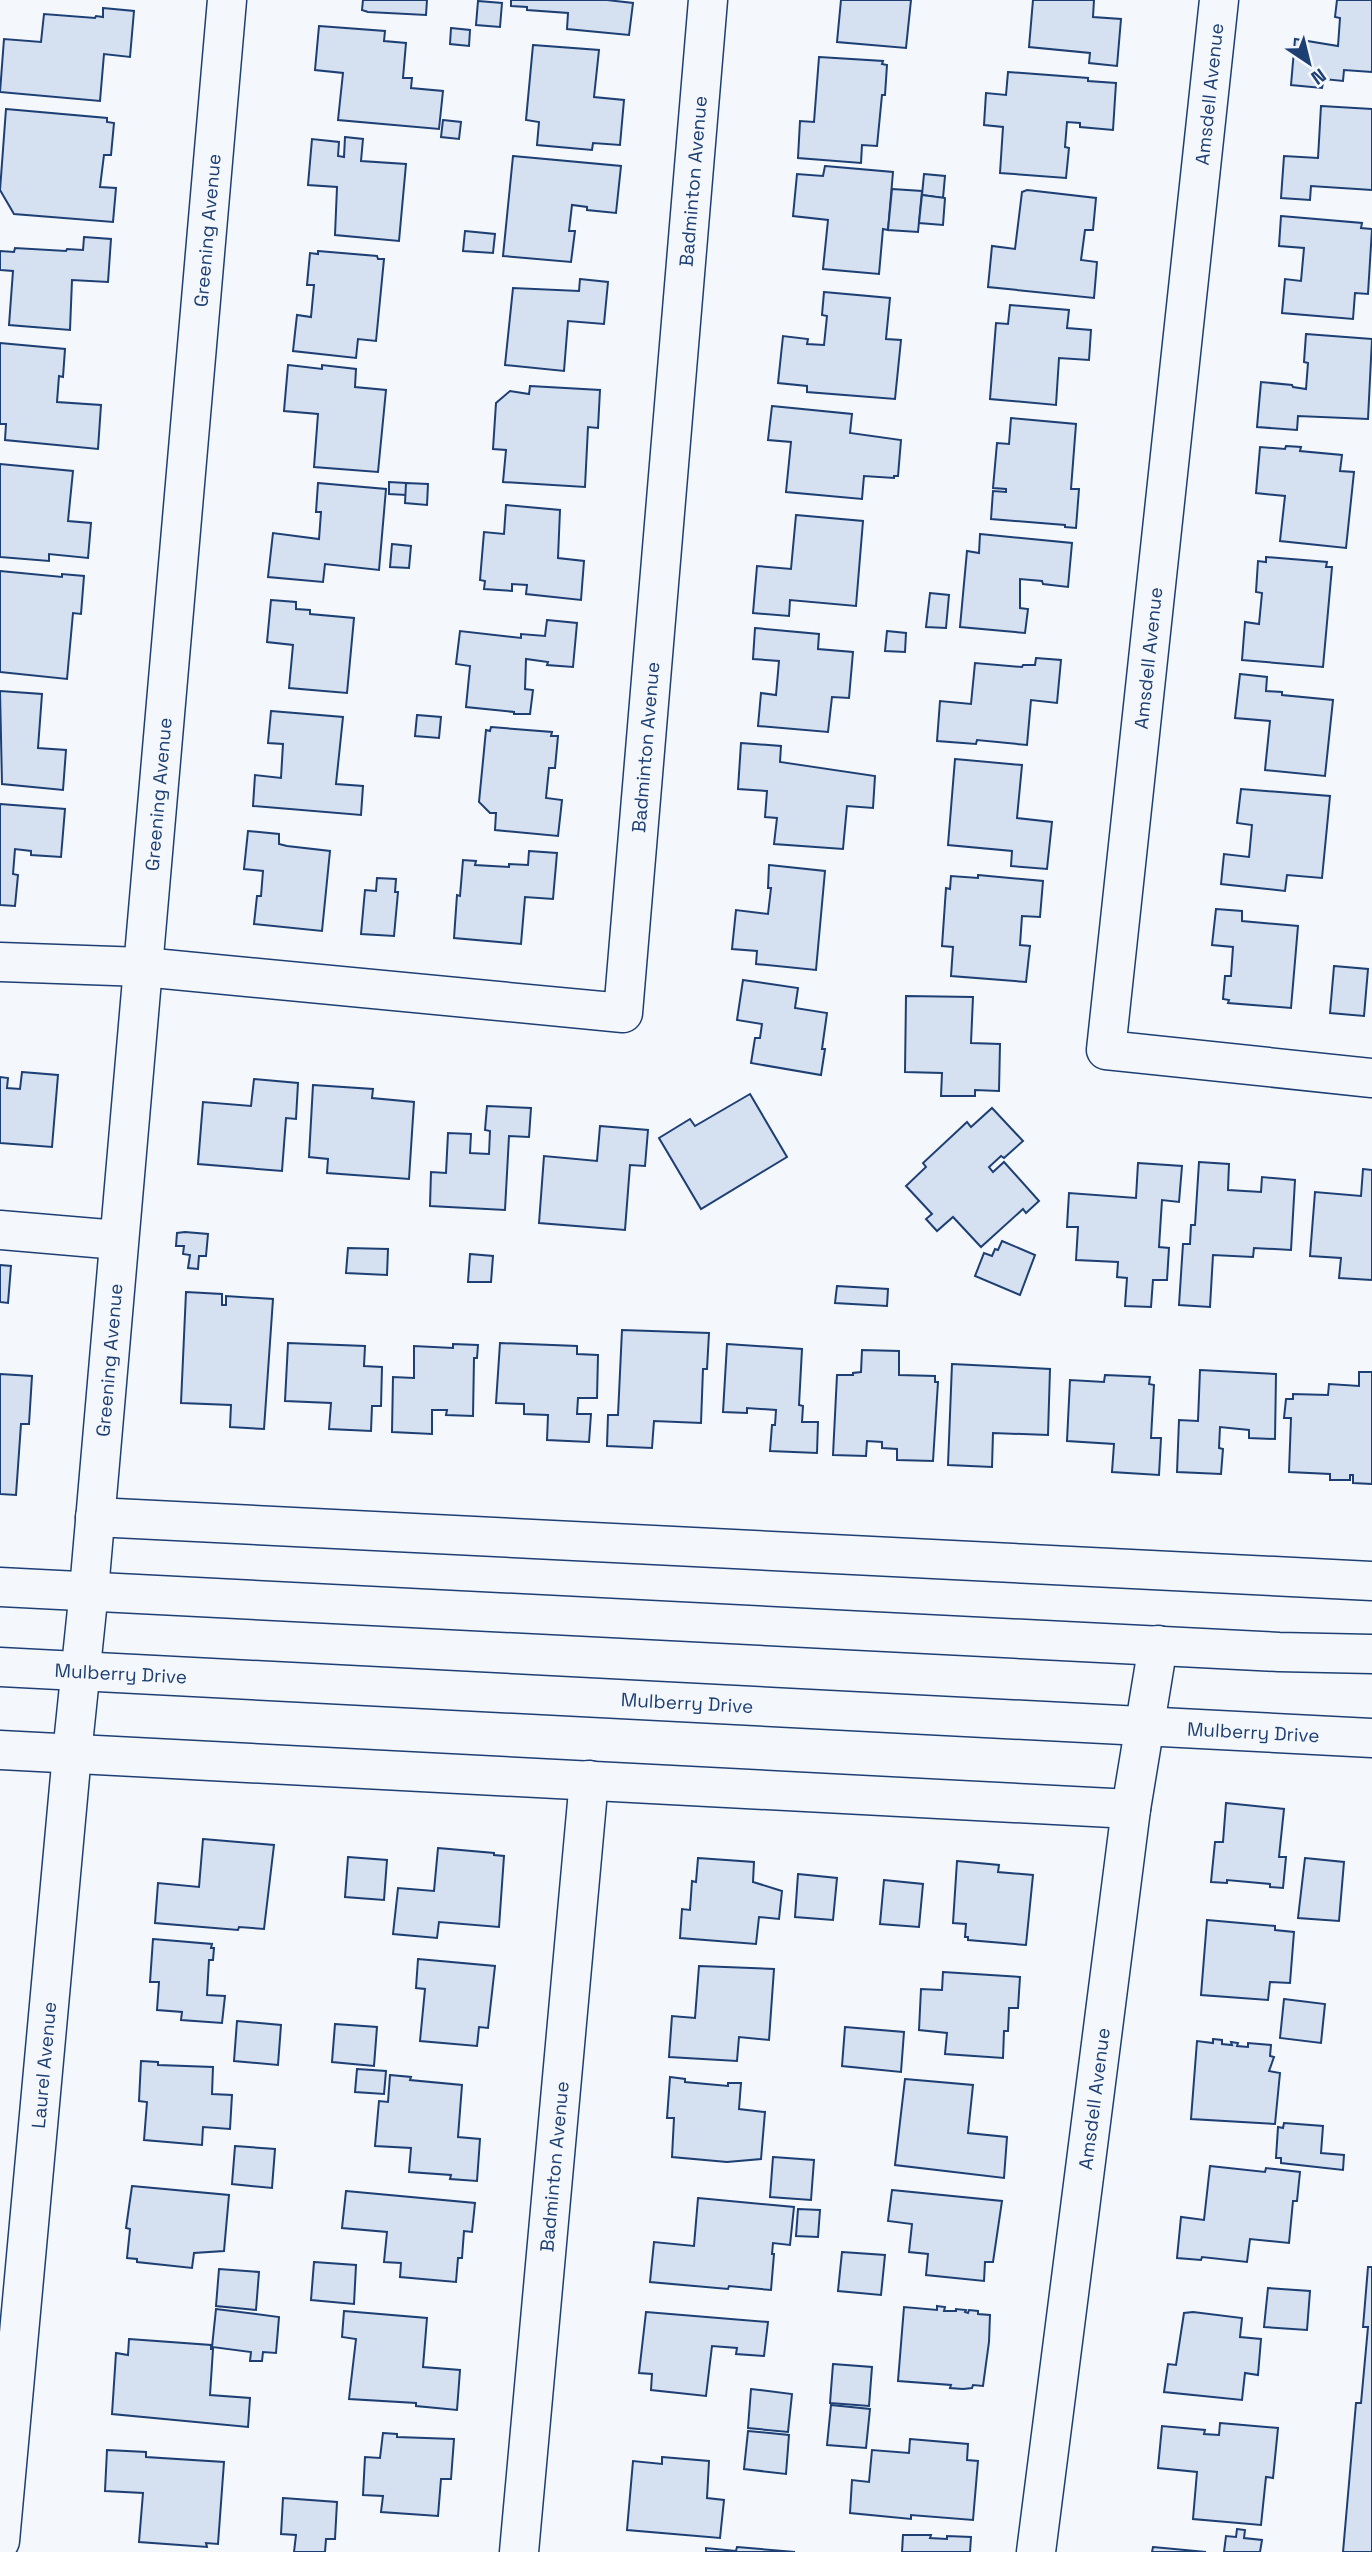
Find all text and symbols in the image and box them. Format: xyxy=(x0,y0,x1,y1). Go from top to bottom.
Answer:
street label: Amsdell Avenue xyxy=(1190,22,1229,166)
north arrow xyxy=(1274,28,1344,98)
text: N xyxy=(1306,63,1331,90)
street label: Badminton Avenue xyxy=(674,95,713,268)
street label: Greening Avenue xyxy=(188,153,227,308)
street label: Amsdell Avenue xyxy=(1129,586,1168,730)
street label: Badminton Avenue xyxy=(626,661,665,834)
street label: Greening Avenue xyxy=(139,716,178,872)
street label: Greening Avenue xyxy=(90,1282,129,1438)
street label: Mulberry Drive xyxy=(54,1658,188,1690)
street label: Mulberry Drive xyxy=(620,1687,754,1719)
street label: Mulberry Drive xyxy=(1186,1716,1320,1748)
street label: Laurel Avenue xyxy=(26,2001,62,2130)
street label: Amsdell Avenue xyxy=(1073,2026,1116,2171)
street label: Badminton Avenue xyxy=(534,2080,575,2253)

